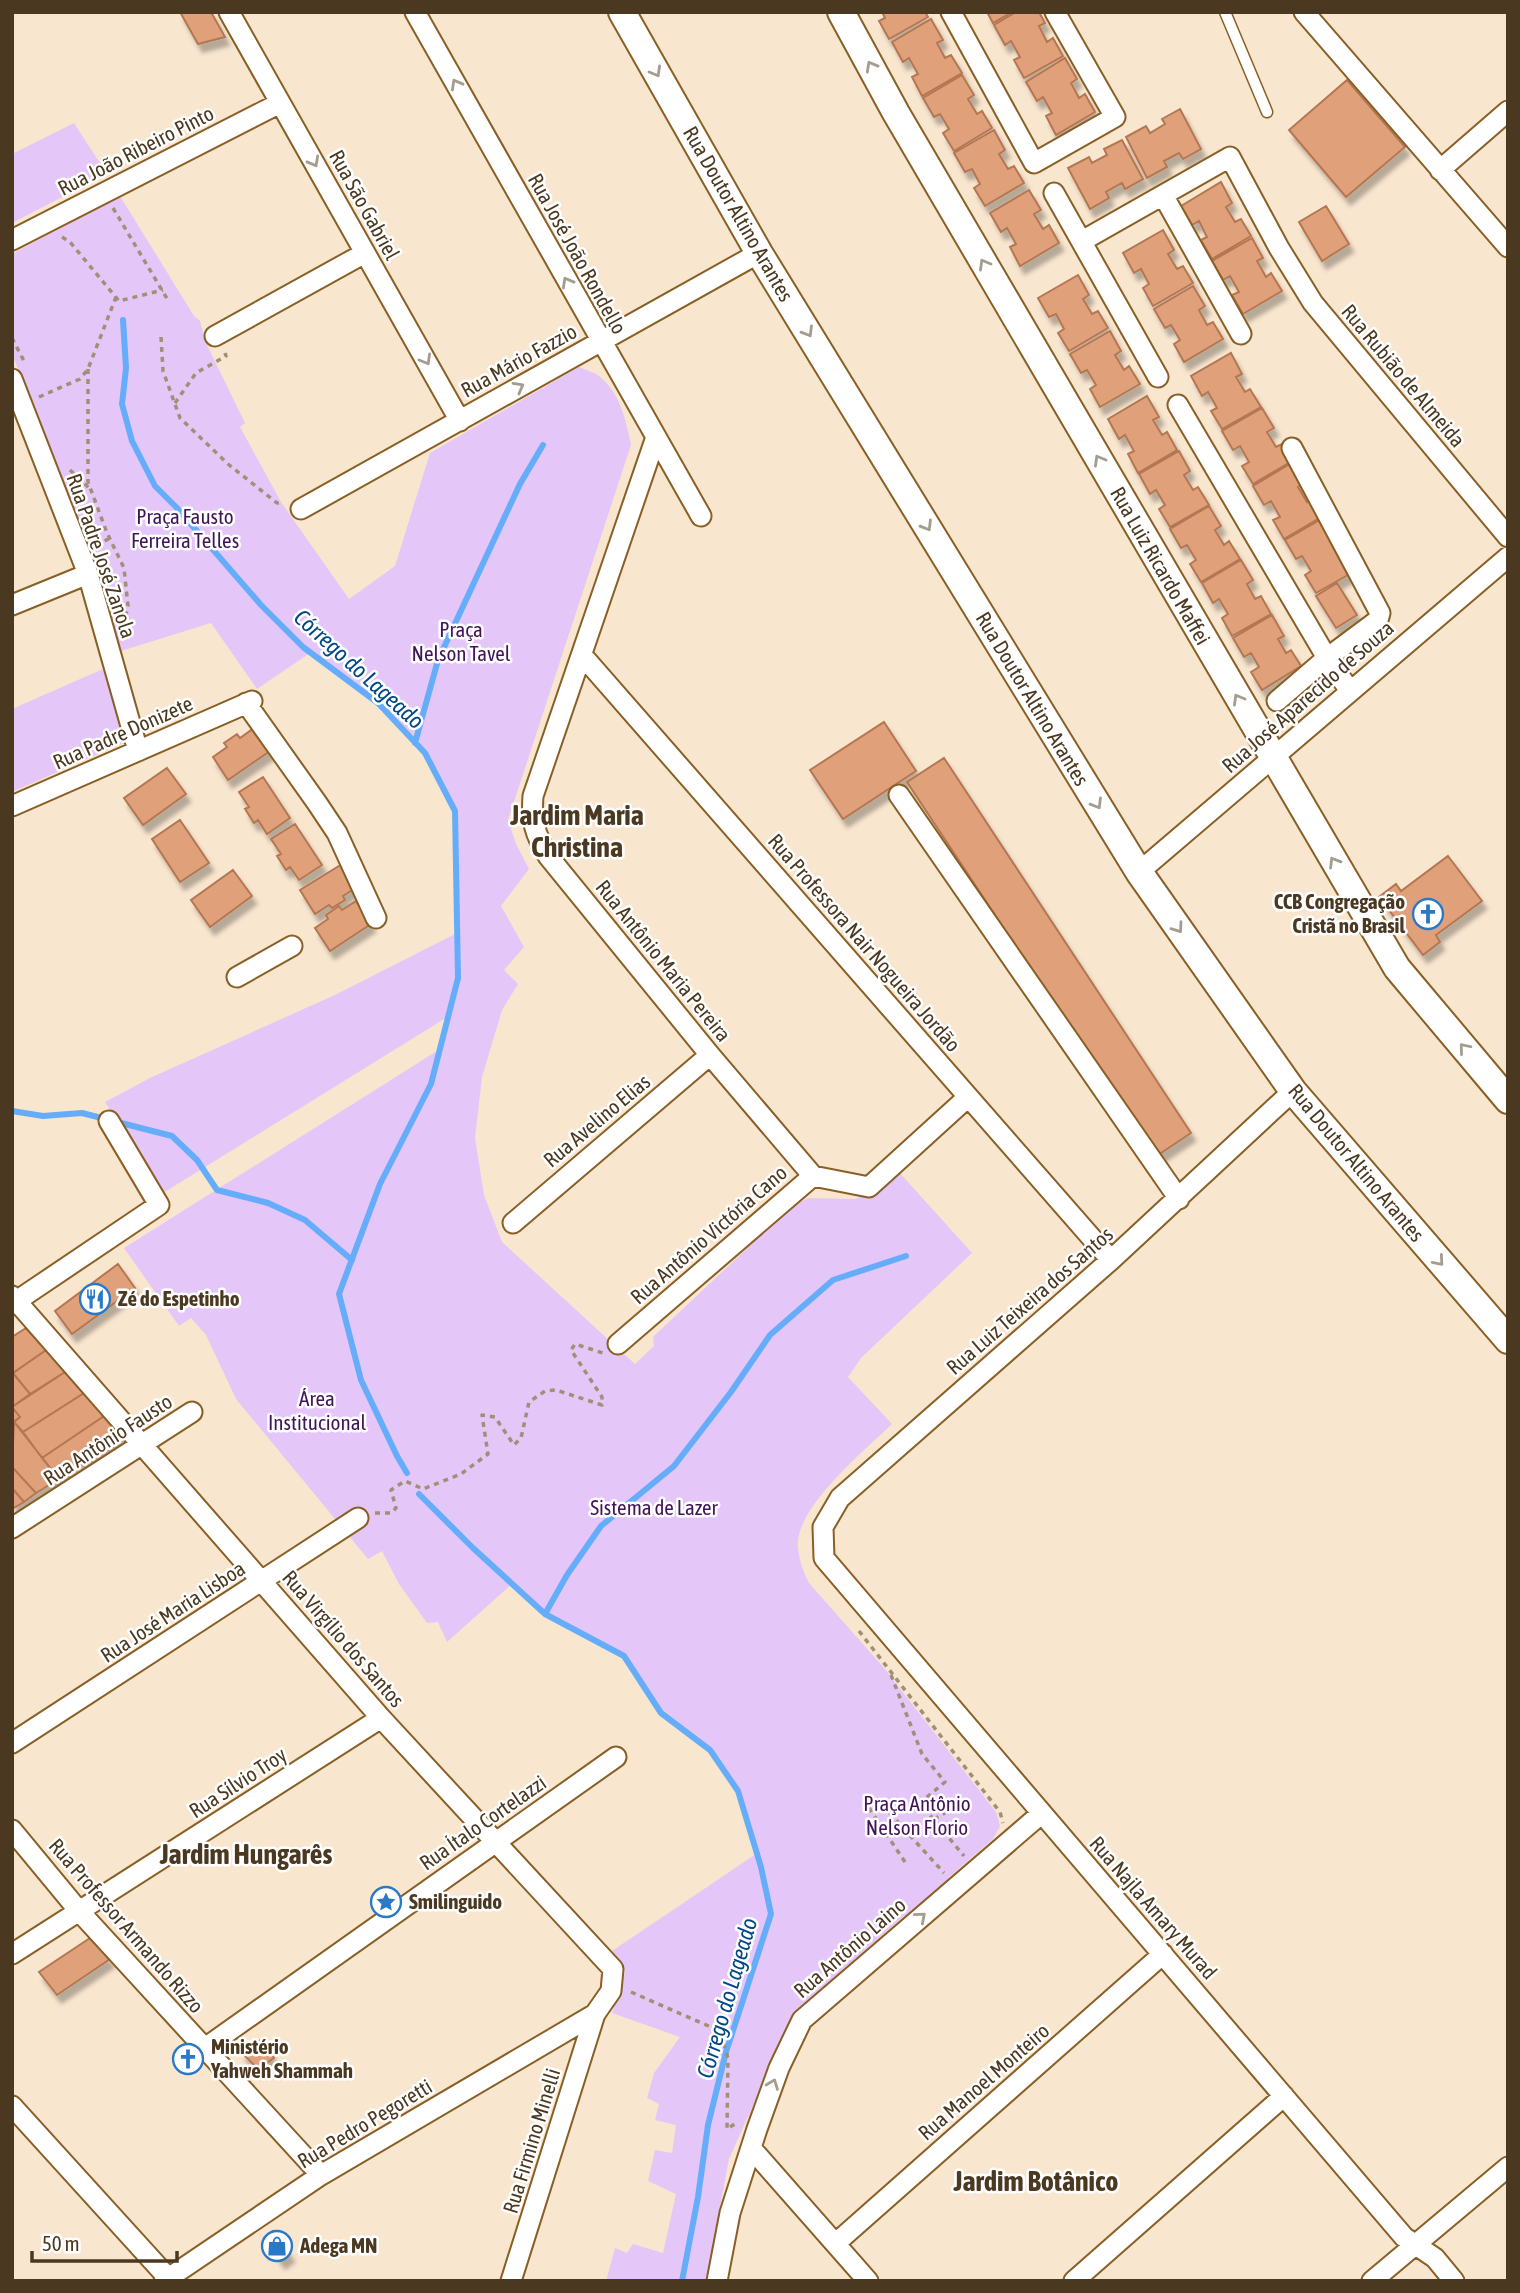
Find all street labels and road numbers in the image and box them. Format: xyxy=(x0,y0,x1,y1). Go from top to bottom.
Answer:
street label: Rua João Ribeiro Pinto xyxy=(54,100,217,200)
street label: Rua Doutor Altino Arantes xyxy=(679,122,799,305)
street label: Rua São Gabriel xyxy=(325,146,405,264)
street label: Rua José João Rondello xyxy=(524,169,632,338)
street label: Rua Rubião de Almeida xyxy=(1337,299,1470,451)
street label: Rua Mário Fazzio xyxy=(456,318,581,402)
street label: Rua Padre José Zanola xyxy=(63,470,141,641)
street label: Rua Luiz Ricardo Maffei xyxy=(1106,482,1216,649)
street label: Rua Doutor Altino Arantes xyxy=(972,607,1094,790)
street label: Rua José Aparecido de Souza xyxy=(1217,615,1398,777)
street label: Rua Padre Donizete xyxy=(49,691,196,774)
street label: Rua Professora Nair Nogueira Jordão xyxy=(764,829,966,1056)
street label: Rua Antônio Maria Pereira xyxy=(591,875,736,1046)
street label: Rua Avelino Elias xyxy=(538,1069,654,1172)
street label: Rua Doutor Altino Arantes xyxy=(1284,1079,1430,1246)
street label: Rua Antônio Victória Cano xyxy=(625,1160,791,1309)
street label: Rua Luiz Teixeira dos Santos xyxy=(941,1222,1117,1379)
street label: Rua Antônio Fausto xyxy=(39,1389,176,1490)
street label: Rua José Maria Lisboa xyxy=(96,1556,249,1667)
street label: Rua Virgílio dos Santos xyxy=(278,1565,410,1711)
street label: Rua Sílvio Troy xyxy=(184,1742,291,1822)
street label: Rua Ítalo Cortelazzi xyxy=(415,1770,550,1875)
street label: Rua Najla Amary Murad xyxy=(1085,1831,1222,1984)
street label: Rua Professor Armando Rizzo xyxy=(45,1833,209,2017)
street label: Rua Antônio Laino xyxy=(789,1892,910,2002)
street label: Rua Manoel Monteiro xyxy=(913,2018,1054,2145)
street label: Rua Firmino Minelli xyxy=(498,2065,564,2216)
street label: Rua Pedro Pegoretti xyxy=(293,2074,436,2173)

